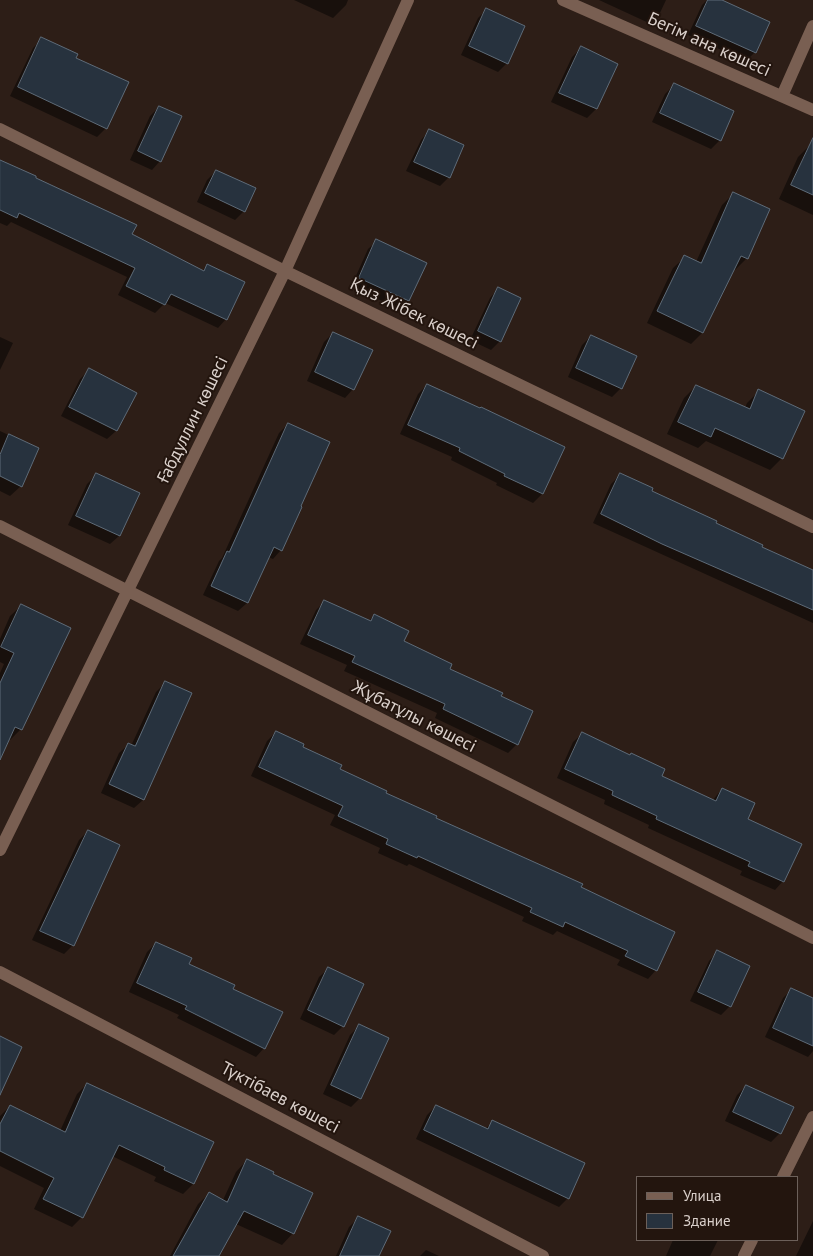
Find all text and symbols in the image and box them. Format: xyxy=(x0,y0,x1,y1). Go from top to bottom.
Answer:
street label: Бегім ана көшесі xyxy=(644,8,774,82)
street label: Қыз Жібек көшесі xyxy=(346,274,482,354)
street label: Ғабдуллин көшесі xyxy=(153,353,233,487)
street label: Жұбатұлы көшесі xyxy=(348,676,480,758)
street label: Түктібаев көшесі xyxy=(217,1058,343,1138)
legend xyxy=(636,1176,798,1241)
text: Улица xyxy=(683,1186,721,1205)
text: Здание xyxy=(683,1211,731,1230)

